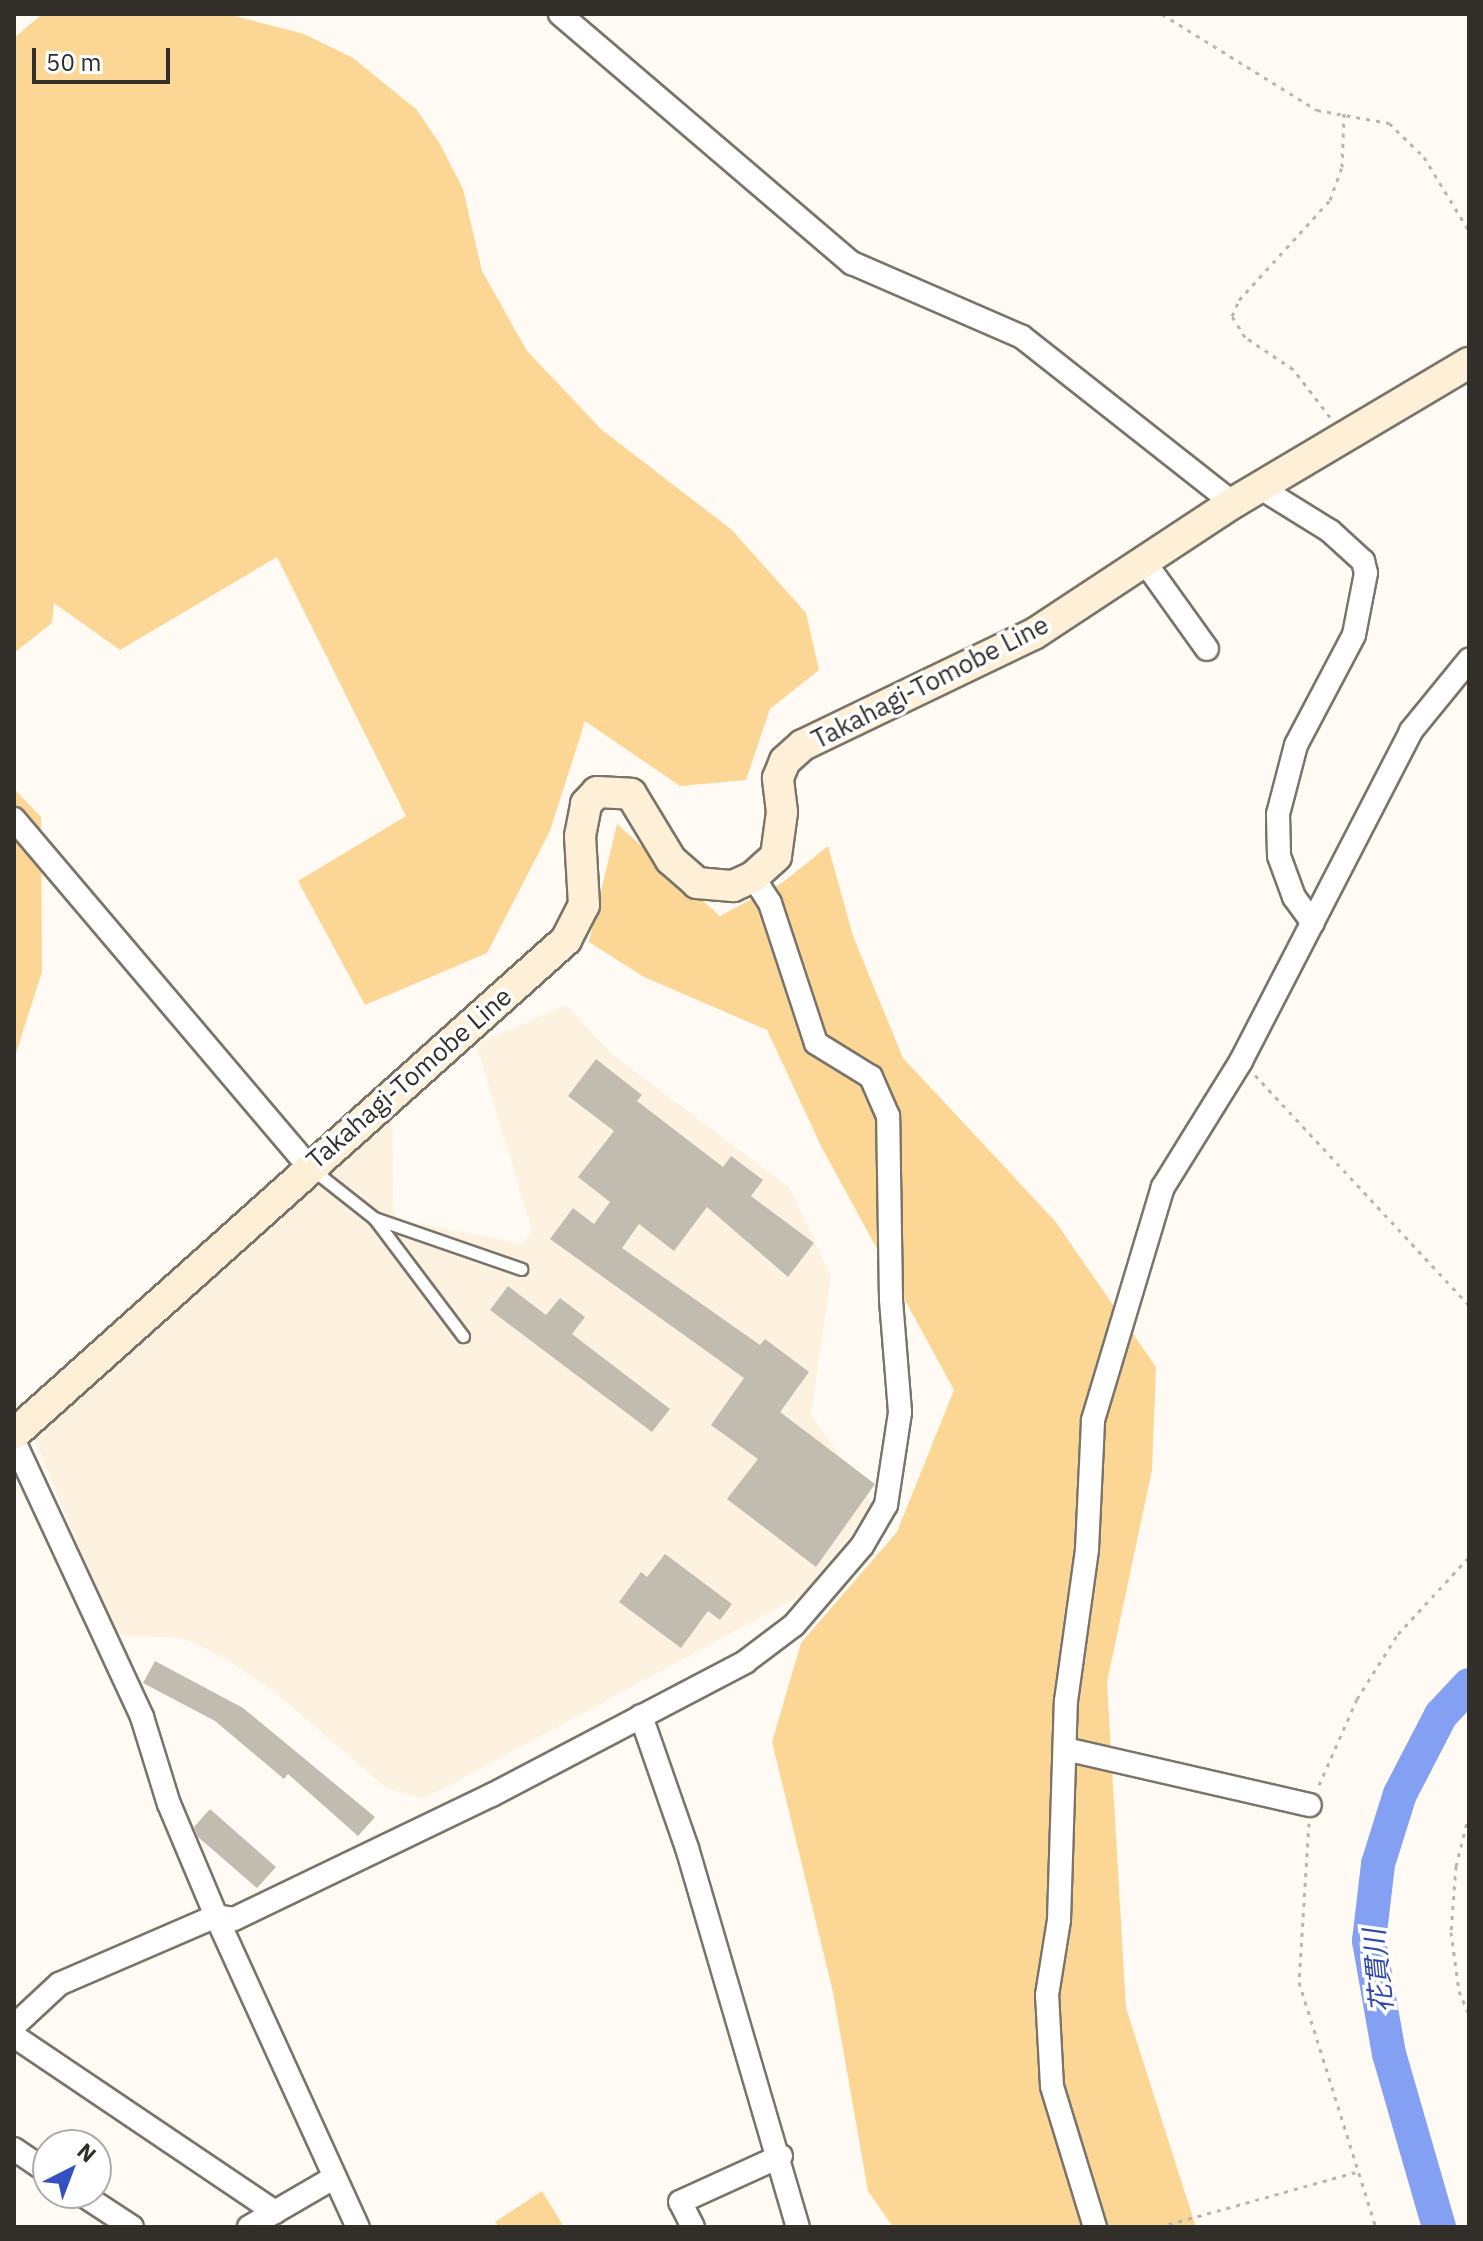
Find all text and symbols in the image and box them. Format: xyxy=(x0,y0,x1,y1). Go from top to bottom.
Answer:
scale bar xyxy=(36,32,174,82)
text: 50 m xyxy=(46,46,101,78)
street label: Takahagi-Tomobe Line xyxy=(806,609,1054,755)
street label: Takahagi-Tomobe Line xyxy=(300,980,518,1176)
water label: 花貫川 xyxy=(1357,1927,1399,2015)
north arrow xyxy=(32,2129,112,2209)
text: N xyxy=(71,2136,103,2168)

